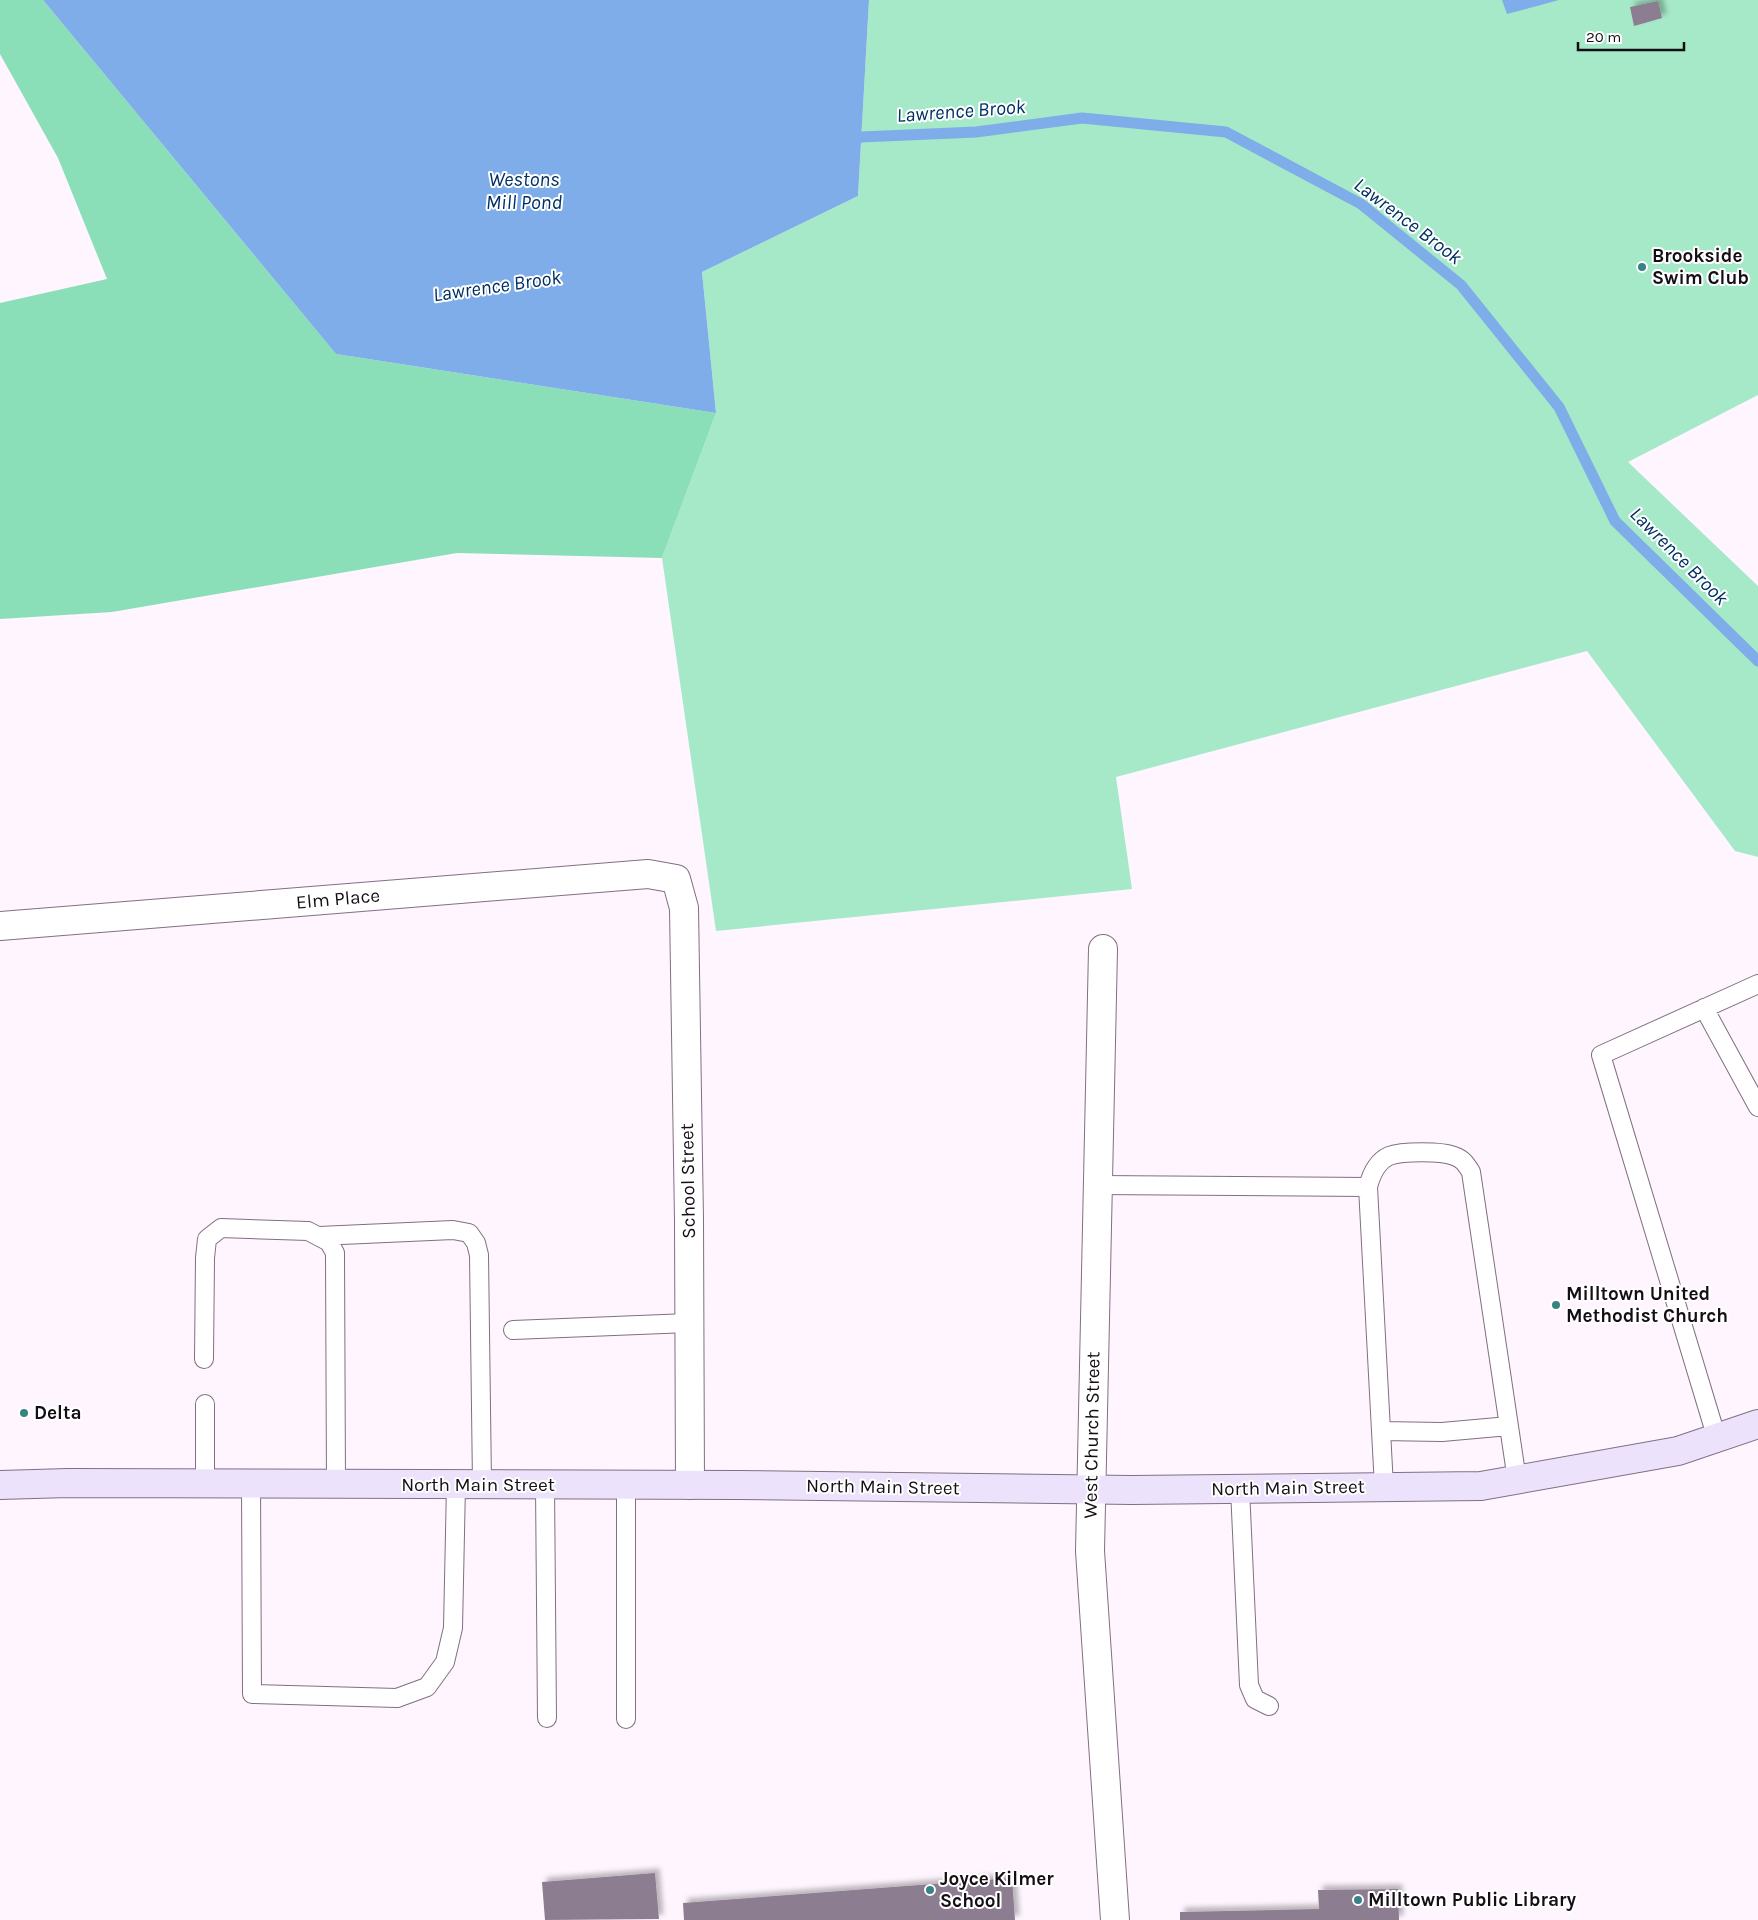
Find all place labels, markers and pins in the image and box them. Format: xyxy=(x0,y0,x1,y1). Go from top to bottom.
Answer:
place label: Brookside Swim Club xyxy=(1652,245,1749,289)
marker: Brookside Swim Club xyxy=(1636,261,1648,273)
place label: Milltown United Methodist Church xyxy=(1566,1283,1728,1327)
marker: Milltown United Methodist Church xyxy=(1550,1299,1562,1311)
place label: Delta xyxy=(34,1402,82,1424)
marker: Delta xyxy=(18,1407,30,1419)
place label: Joyce Kilmer School xyxy=(940,1868,1054,1912)
marker: Joyce Kilmer School xyxy=(924,1884,936,1896)
place label: Milltown Public Library xyxy=(1368,1889,1577,1911)
marker: Milltown Public Library xyxy=(1352,1894,1364,1906)

